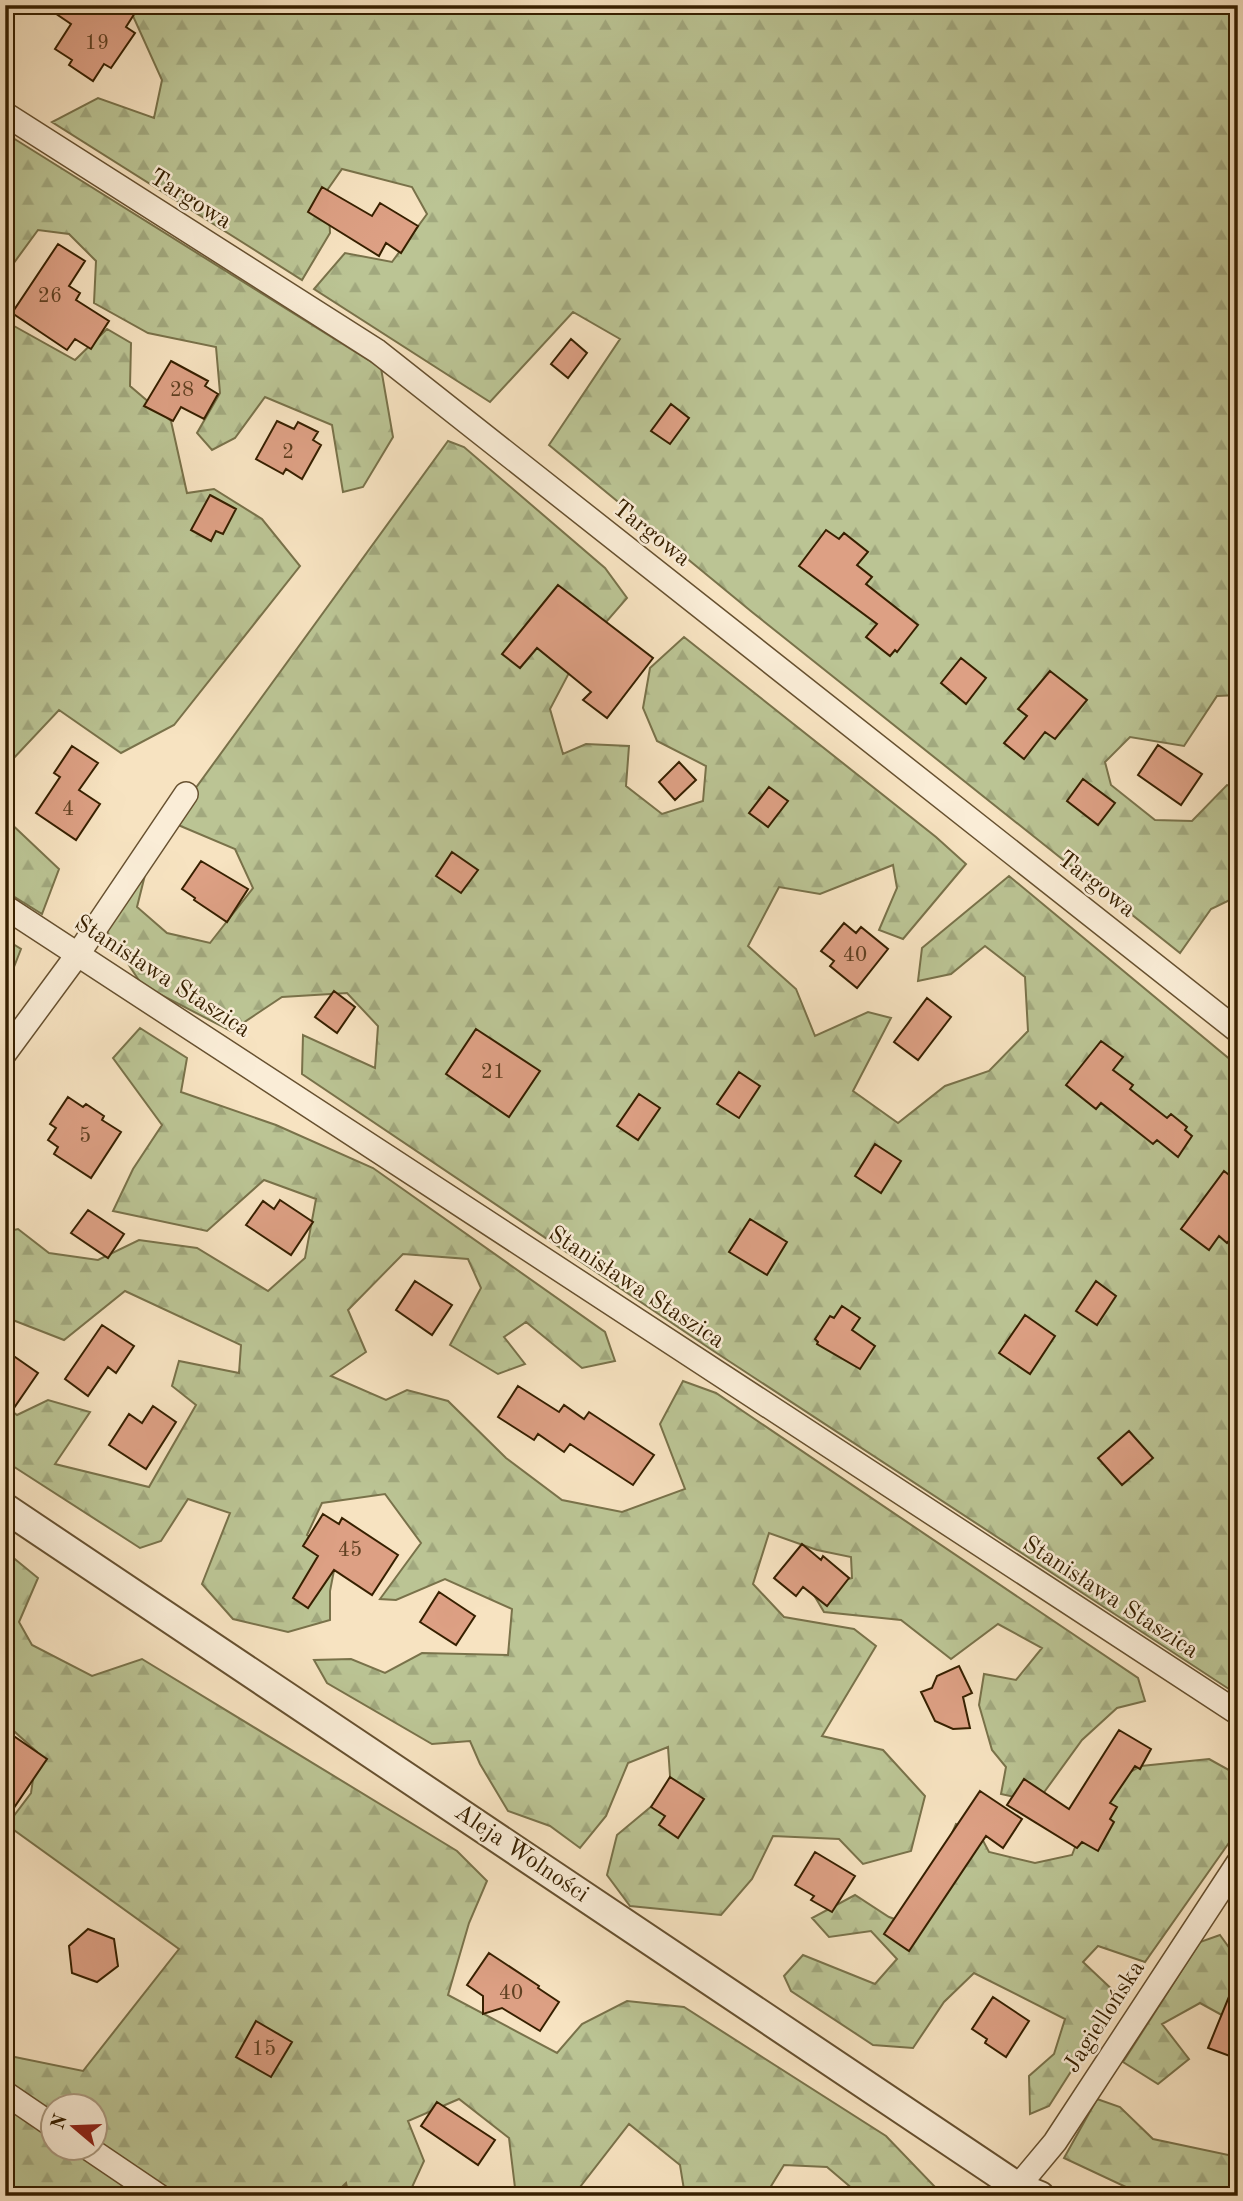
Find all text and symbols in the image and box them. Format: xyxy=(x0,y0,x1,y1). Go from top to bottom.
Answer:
house number: 19 xyxy=(85,33,109,54)
street label: Targowa xyxy=(145,166,235,235)
house number: 26 xyxy=(38,286,62,307)
house number: 28 xyxy=(170,380,194,401)
house number: 2 xyxy=(282,442,294,463)
street label: Targowa xyxy=(607,496,695,572)
house number: 4 xyxy=(62,799,74,820)
street label: Targowa xyxy=(1052,847,1140,923)
street label: Stanisława Staszica xyxy=(70,911,254,1043)
house number: 40 xyxy=(843,945,867,966)
house number: 21 xyxy=(481,1062,505,1083)
house number: 5 xyxy=(79,1126,91,1147)
street label: Stanisława Staszica xyxy=(544,1222,728,1354)
street label: Stanisława Staszica xyxy=(1018,1532,1202,1664)
house number: 45 xyxy=(338,1540,362,1561)
street label: Aleja Wolności xyxy=(450,1800,592,1908)
street label: Jagiellońska xyxy=(1060,1957,1150,2077)
house number: 40 xyxy=(499,1983,523,2004)
house number: 15 xyxy=(252,2039,276,2060)
north arrow xyxy=(38,2092,108,2162)
text: N xyxy=(49,2112,72,2132)

